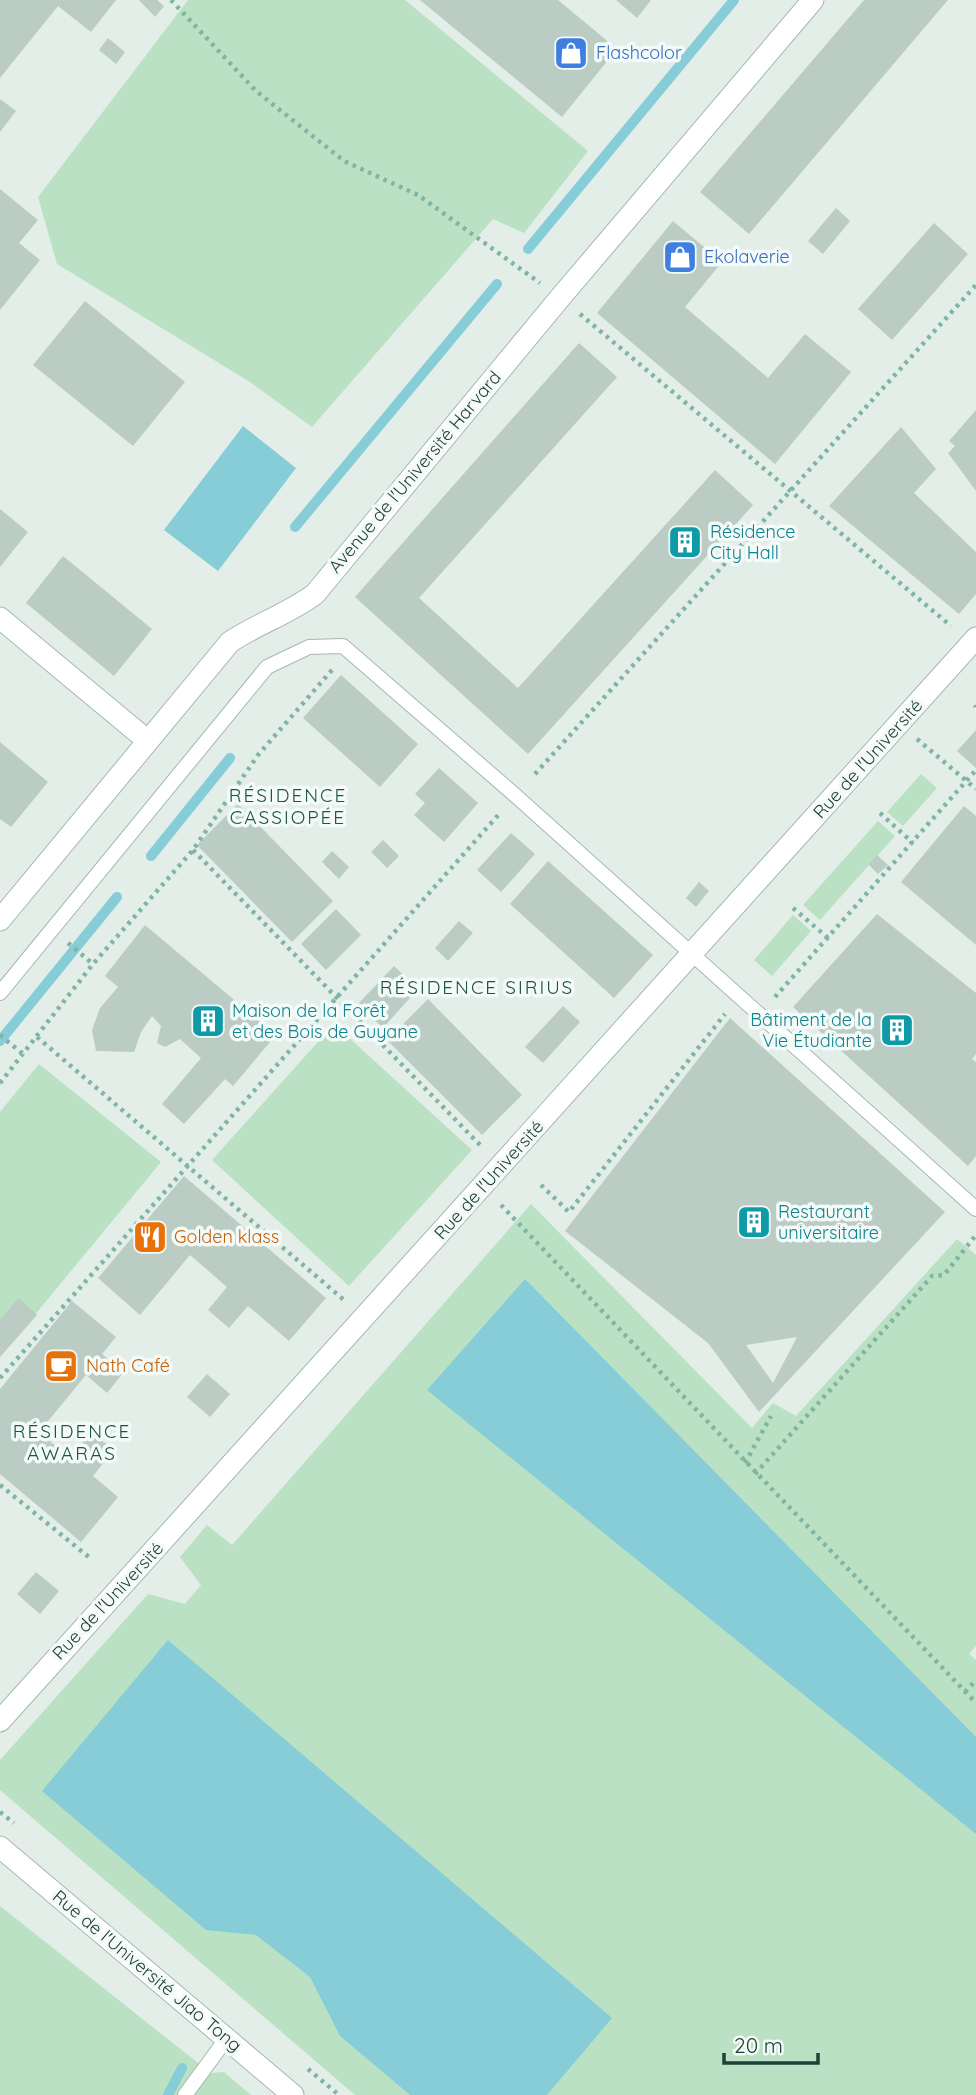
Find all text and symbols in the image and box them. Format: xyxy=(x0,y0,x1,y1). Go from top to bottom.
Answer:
shop icon: Flashcolor xyxy=(552,34,590,72)
place label: Flashcolor xyxy=(596,41,682,64)
shop icon: Ekolaverie xyxy=(661,238,699,276)
place label: Ekolaverie xyxy=(704,245,790,268)
street label: Avenue de l'Université Harvard xyxy=(323,366,506,577)
place label: Résidence City Hall xyxy=(710,520,795,564)
building icon: Résidence City Hall xyxy=(666,523,704,561)
street label: Rue de l'Université xyxy=(808,694,927,823)
district label: RÉSIDENCE CASSIOPÉE xyxy=(229,783,347,829)
district label: RÉSIDENCE SIRIUS xyxy=(380,975,574,999)
place label: Maison de la Forêt et des Bois de Guyane xyxy=(232,999,418,1043)
building icon: Maison de la Forêt et des Bois de Guyane xyxy=(189,1002,227,1040)
place label: Bâtiment de la Vie Étudiante xyxy=(750,1008,872,1052)
building icon: Bâtiment de la Vie Étudiante xyxy=(878,1011,916,1049)
street label: Rue de l'Université xyxy=(429,1115,548,1244)
place label: Restaurant universitaire xyxy=(778,1200,879,1244)
building icon: Restaurant universitaire xyxy=(735,1203,773,1241)
restaurant icon: Golden klass xyxy=(131,1218,169,1256)
place label: Golden klass xyxy=(174,1225,279,1248)
cafe icon: Nath Café xyxy=(42,1347,80,1385)
place label: Nath Café xyxy=(86,1354,170,1377)
district label: RÉSIDENCE AWARAS xyxy=(13,1419,131,1465)
street label: Rue de l'Université xyxy=(47,1537,168,1664)
street label: Rue de l'Université Jiao Tong xyxy=(48,1885,247,2057)
scale bar xyxy=(724,2022,818,2066)
text: 20 m xyxy=(734,2032,783,2058)

